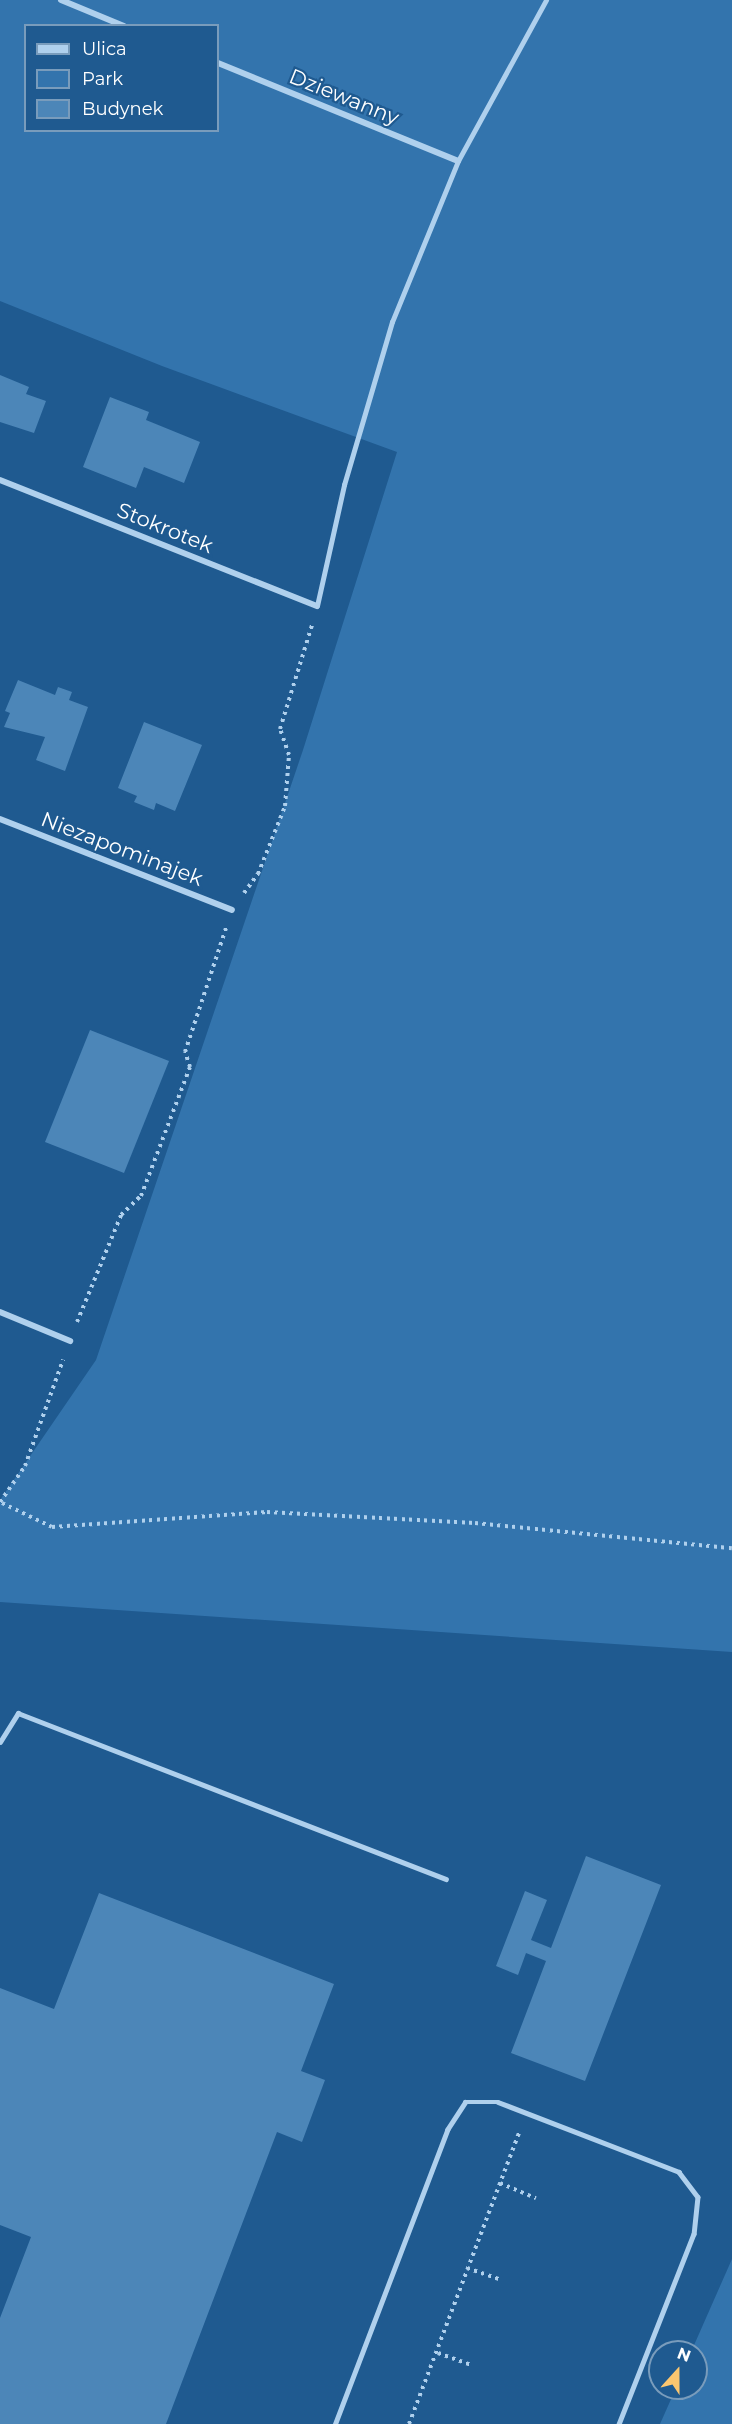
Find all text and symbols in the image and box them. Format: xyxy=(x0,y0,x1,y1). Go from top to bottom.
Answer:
legend xyxy=(24,24,219,132)
text: Ulica xyxy=(82,38,127,60)
street label: Dziewanny xyxy=(286,64,402,130)
text: Park xyxy=(82,68,123,90)
text: Budynek xyxy=(82,98,163,120)
street label: Stokrotek xyxy=(113,497,217,559)
street label: Niezapominajek xyxy=(38,807,206,891)
north arrow xyxy=(648,2340,708,2400)
text: N xyxy=(674,2343,693,2366)

